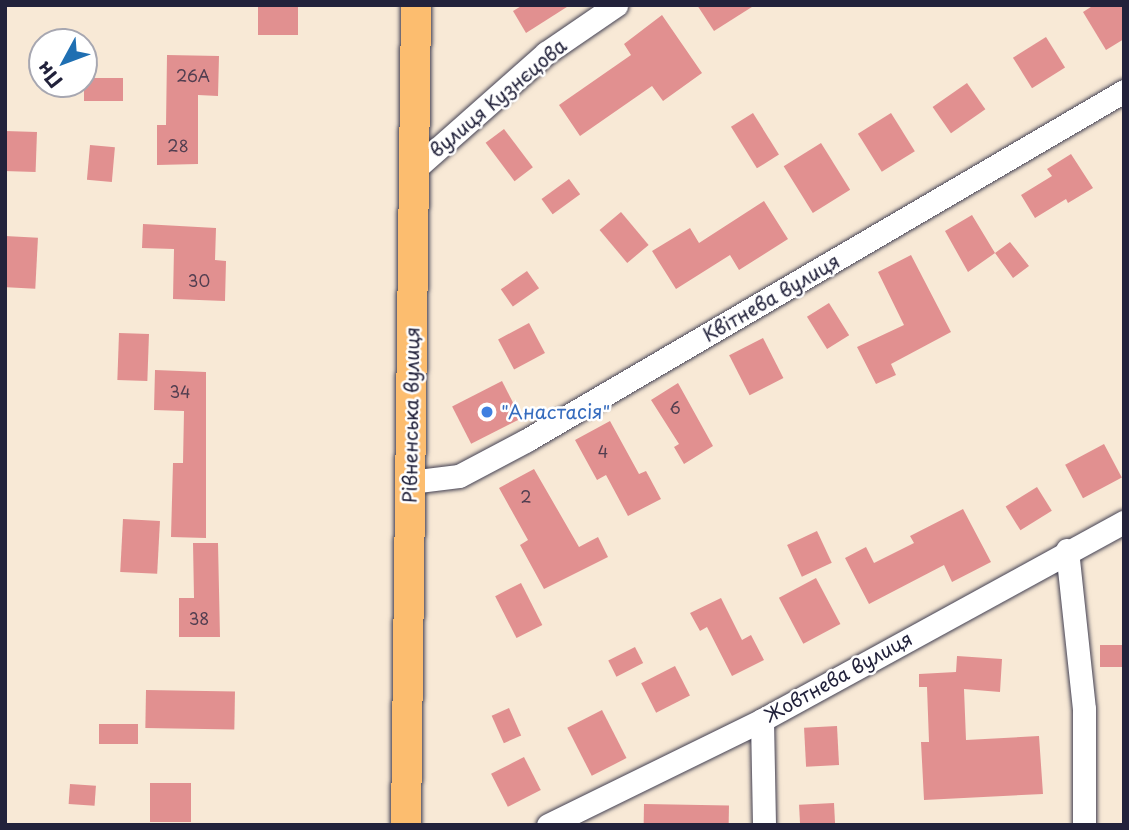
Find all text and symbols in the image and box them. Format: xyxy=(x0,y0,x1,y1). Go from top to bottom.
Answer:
north arrow xyxy=(28,28,98,98)
street label: вулиця Кузнєцова xyxy=(425,34,571,162)
text: Пн xyxy=(29,56,68,95)
house number: 26А xyxy=(176,65,210,85)
house number: 28 xyxy=(167,135,189,155)
street label: Квітнева вулиця xyxy=(698,249,844,347)
house number: 30 xyxy=(188,270,210,290)
street label: Рівненська вулиця xyxy=(398,326,424,504)
house number: 34 xyxy=(169,381,191,401)
house number: 6 xyxy=(669,397,681,417)
place label: "Анастасія" xyxy=(501,401,610,423)
marker: "Анастасія" xyxy=(479,404,495,420)
house number: 4 xyxy=(598,441,608,461)
house number: 2 xyxy=(520,486,532,506)
house number: 38 xyxy=(189,608,209,628)
street label: Жовтнева вулиця xyxy=(759,627,917,727)

